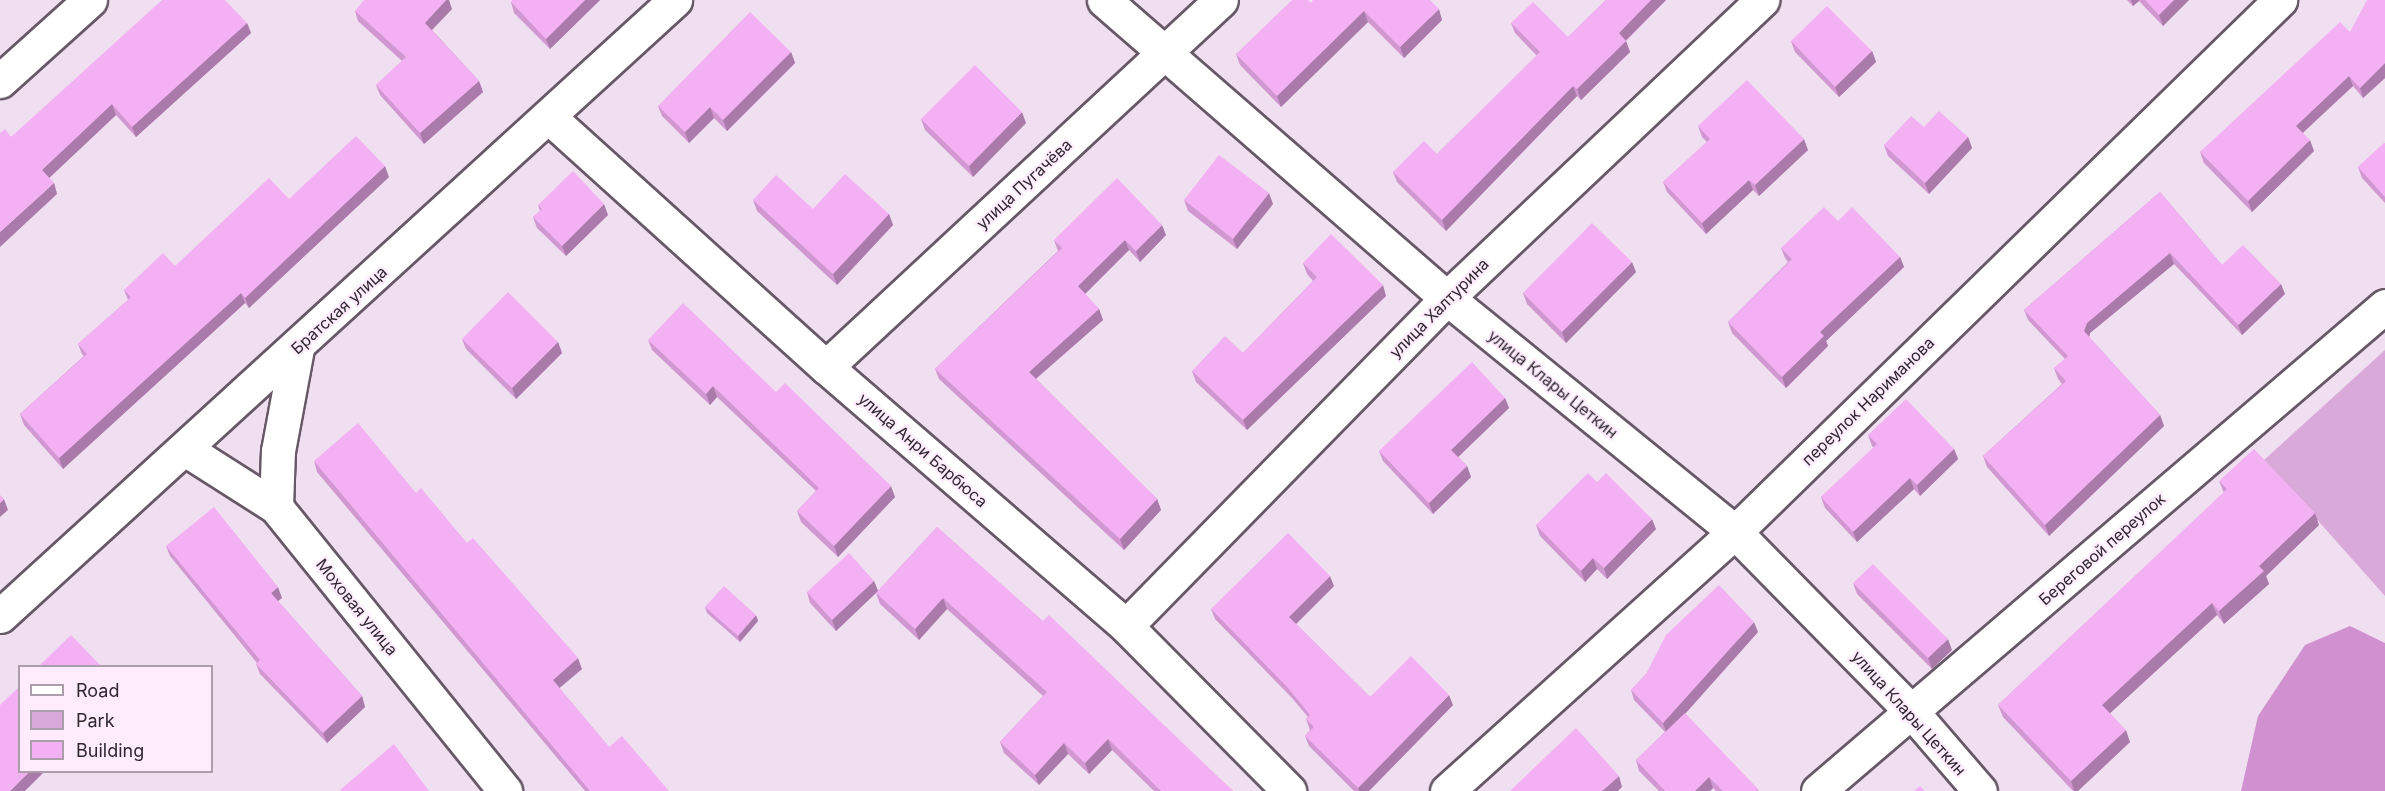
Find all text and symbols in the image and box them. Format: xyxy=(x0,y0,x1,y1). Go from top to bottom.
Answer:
street label: улица Пугачёва xyxy=(972,135,1076,233)
street label: улица Халтурина xyxy=(1385,254,1493,362)
street label: Братская улица xyxy=(287,262,391,358)
street label: улица Клары Цеткин xyxy=(1484,326,1622,442)
street label: переулок Нариманова xyxy=(1798,333,1938,469)
street label: улица Анри Барбюса xyxy=(855,389,991,511)
street label: Береговой переулок xyxy=(2035,489,2169,609)
street label: Моховая улица xyxy=(312,555,402,659)
street label: улица Клары Цеткин xyxy=(1848,647,1970,779)
legend xyxy=(18,665,213,773)
text: Road xyxy=(76,680,119,701)
text: Park xyxy=(76,710,115,731)
text: Building xyxy=(76,740,144,761)

